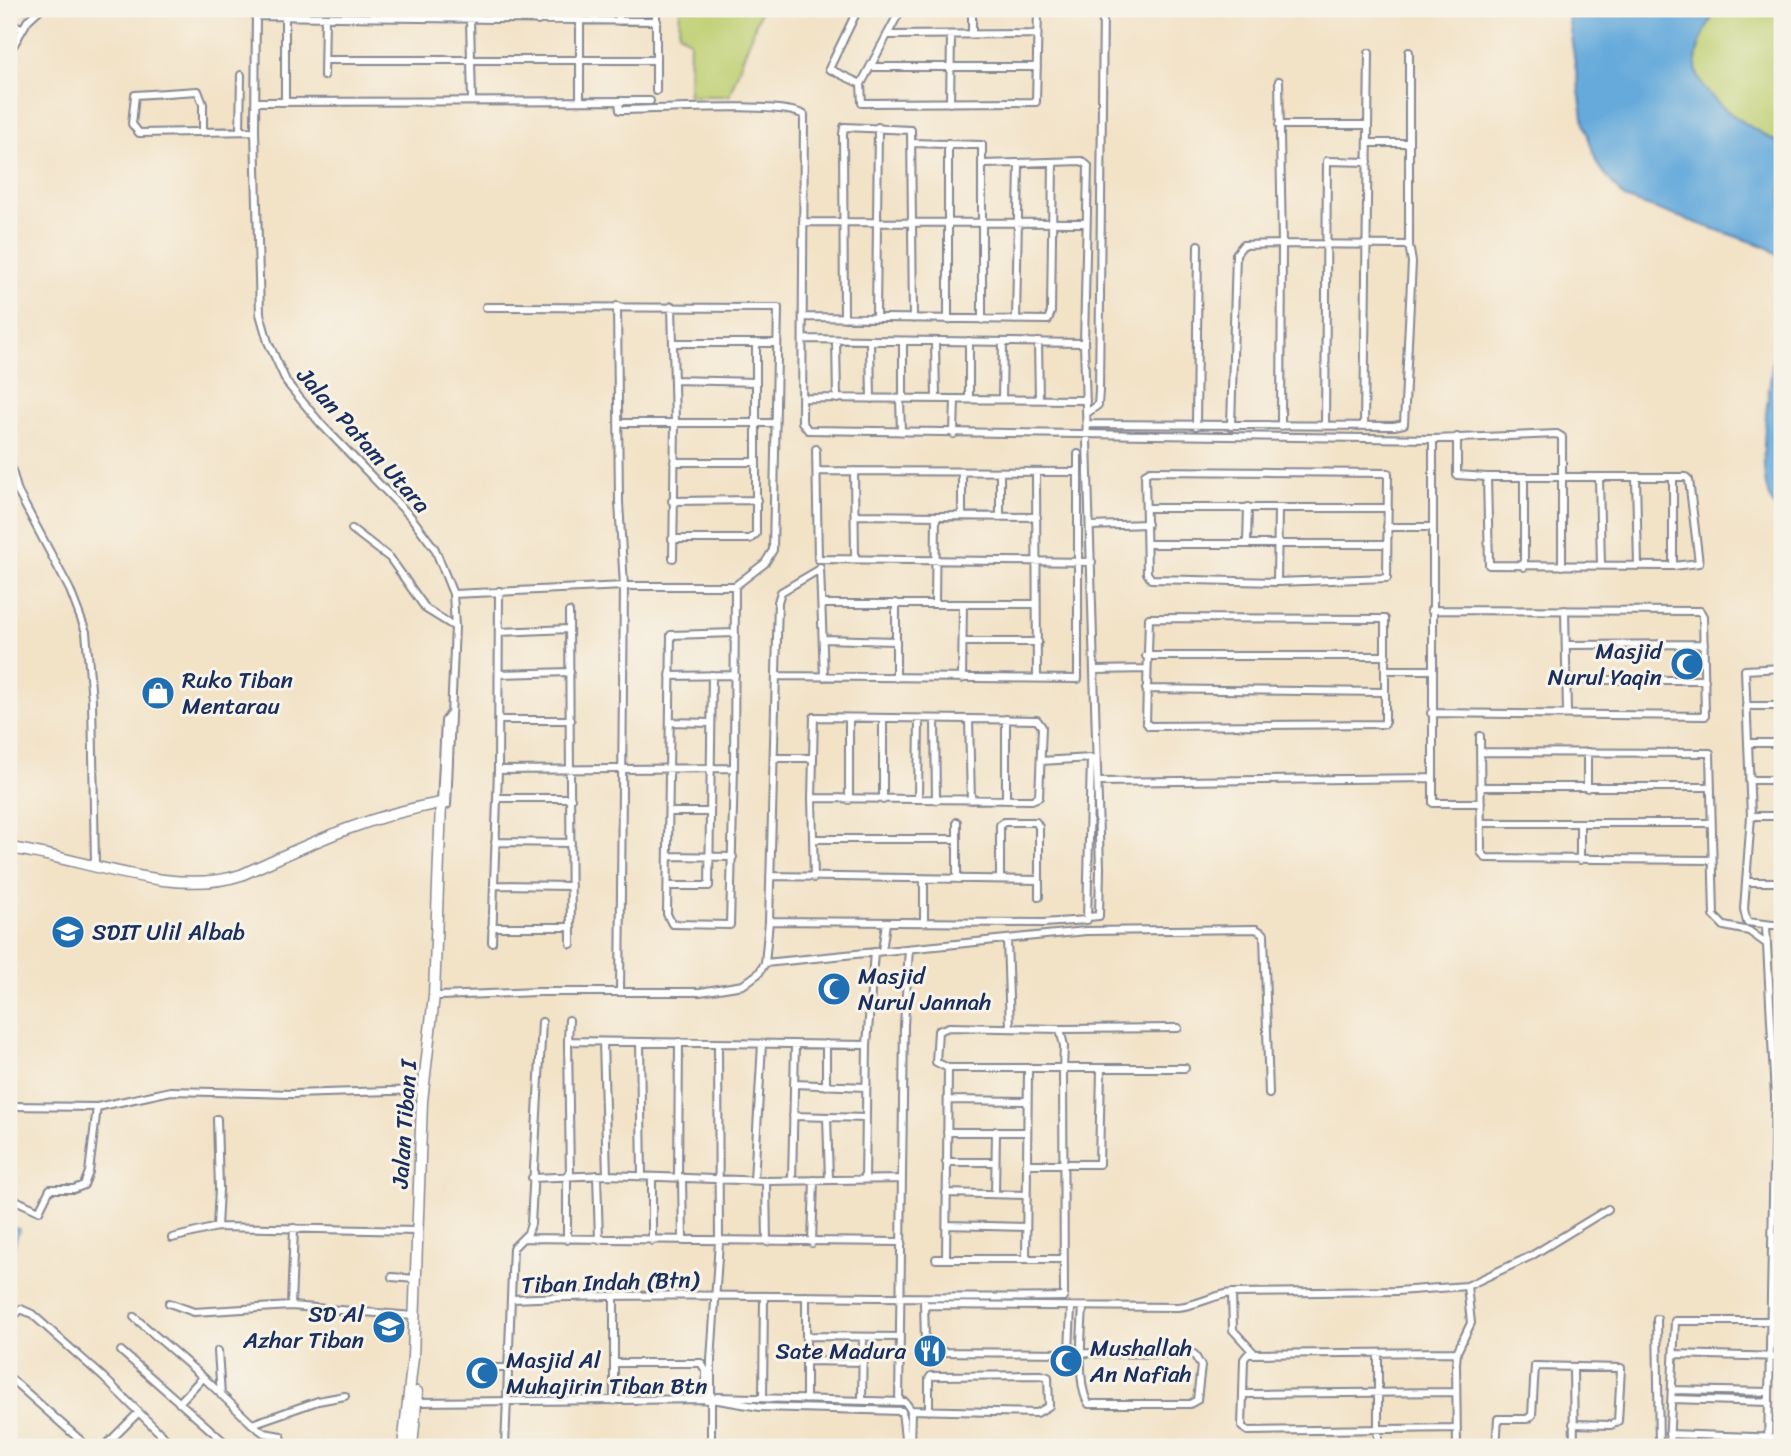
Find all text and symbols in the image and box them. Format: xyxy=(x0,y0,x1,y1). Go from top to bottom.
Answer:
street label: Jalan Patam Utara xyxy=(285,357,441,524)
place label: Masjid Nurul Yaqin xyxy=(1548,631,1664,698)
mosque icon: Masjid Nurul Yaqin xyxy=(1668,645,1706,683)
place label: Ruko Tiban Mentarau xyxy=(182,660,294,727)
shop icon: Ruko Tiban Mentarau xyxy=(139,674,177,712)
place label: SDIT Ulil Albab xyxy=(92,912,245,953)
school or university icon: SDIT Ulil Albab xyxy=(49,913,87,951)
place label: Masjid Nurul Jannah xyxy=(858,956,991,1023)
mosque icon: Masjid Nurul Jannah xyxy=(815,970,853,1008)
street label: Jalan Tiban I xyxy=(379,1057,430,1191)
street label: Tiban Indah (Btn) xyxy=(521,1259,701,1306)
place label: SD Al Azhar Tiban xyxy=(242,1294,364,1361)
school or university icon: SD Al Azhar Tiban xyxy=(370,1308,408,1346)
place label: Mushallah An Nafiah xyxy=(1089,1328,1192,1395)
place label: Sate Madura xyxy=(776,1331,906,1372)
restaurant icon: Sate Madura xyxy=(911,1332,949,1370)
place label: Masjid Al Muhajirin Tiban Btn xyxy=(506,1340,707,1407)
mosque icon: Mushallah An Nafiah xyxy=(1047,1342,1085,1380)
mosque icon: Masjid Al Muhajirin Tiban Btn xyxy=(463,1354,501,1392)

